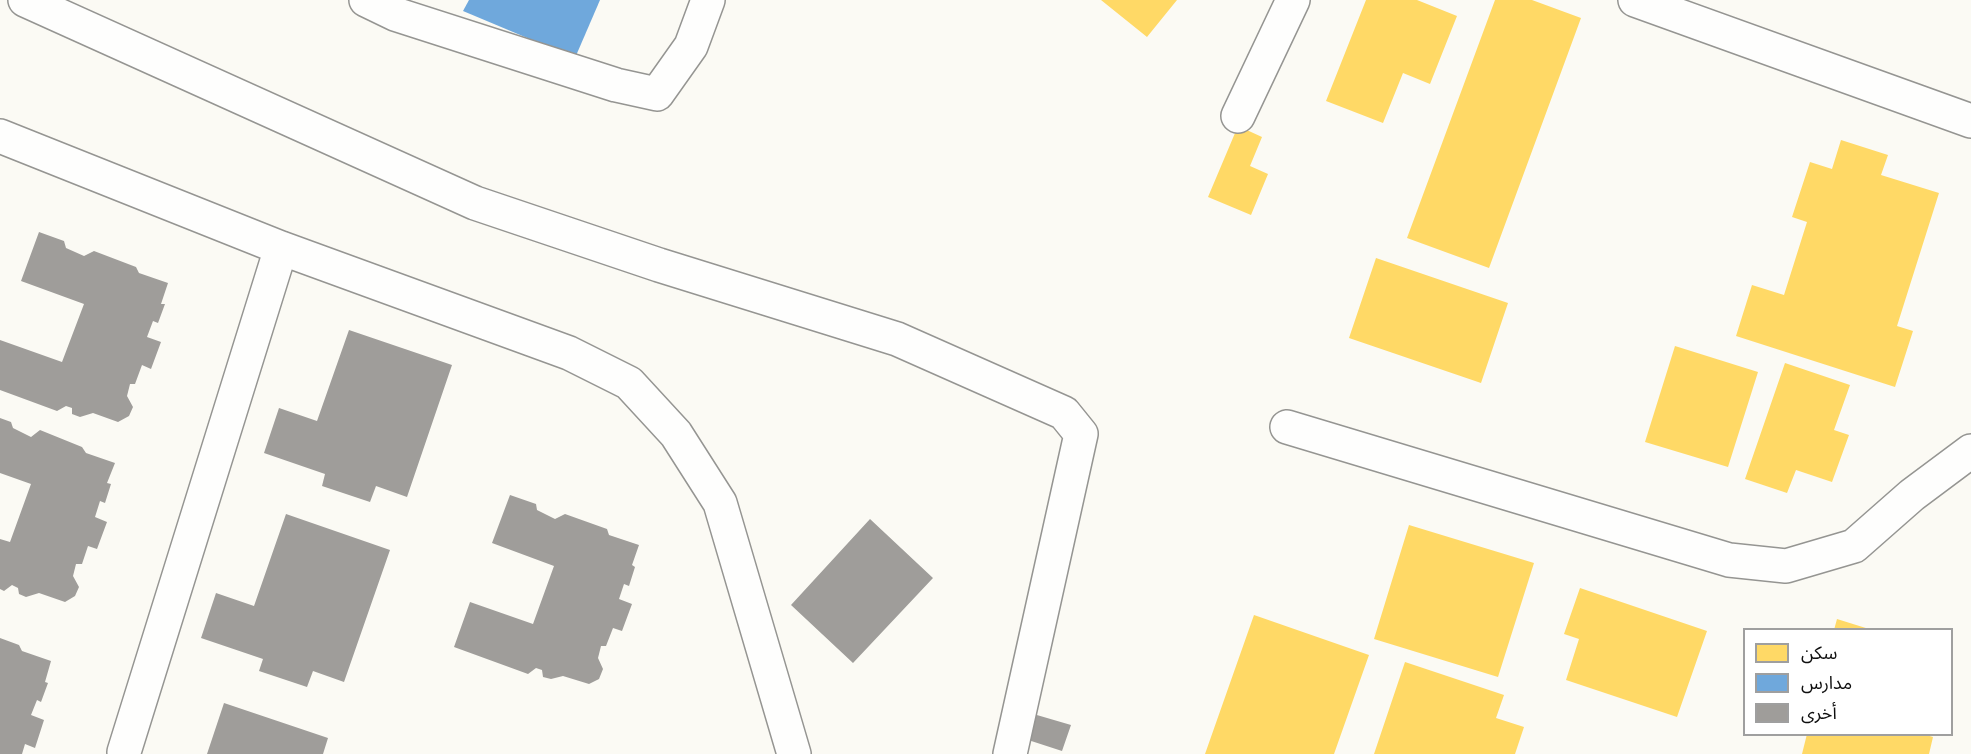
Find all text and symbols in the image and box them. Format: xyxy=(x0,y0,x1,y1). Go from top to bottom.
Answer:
legend xyxy=(1743,628,1953,736)
text: سكن xyxy=(1801,634,1837,672)
text: مدارس xyxy=(1801,664,1852,702)
text: أخرى xyxy=(1801,694,1837,732)

